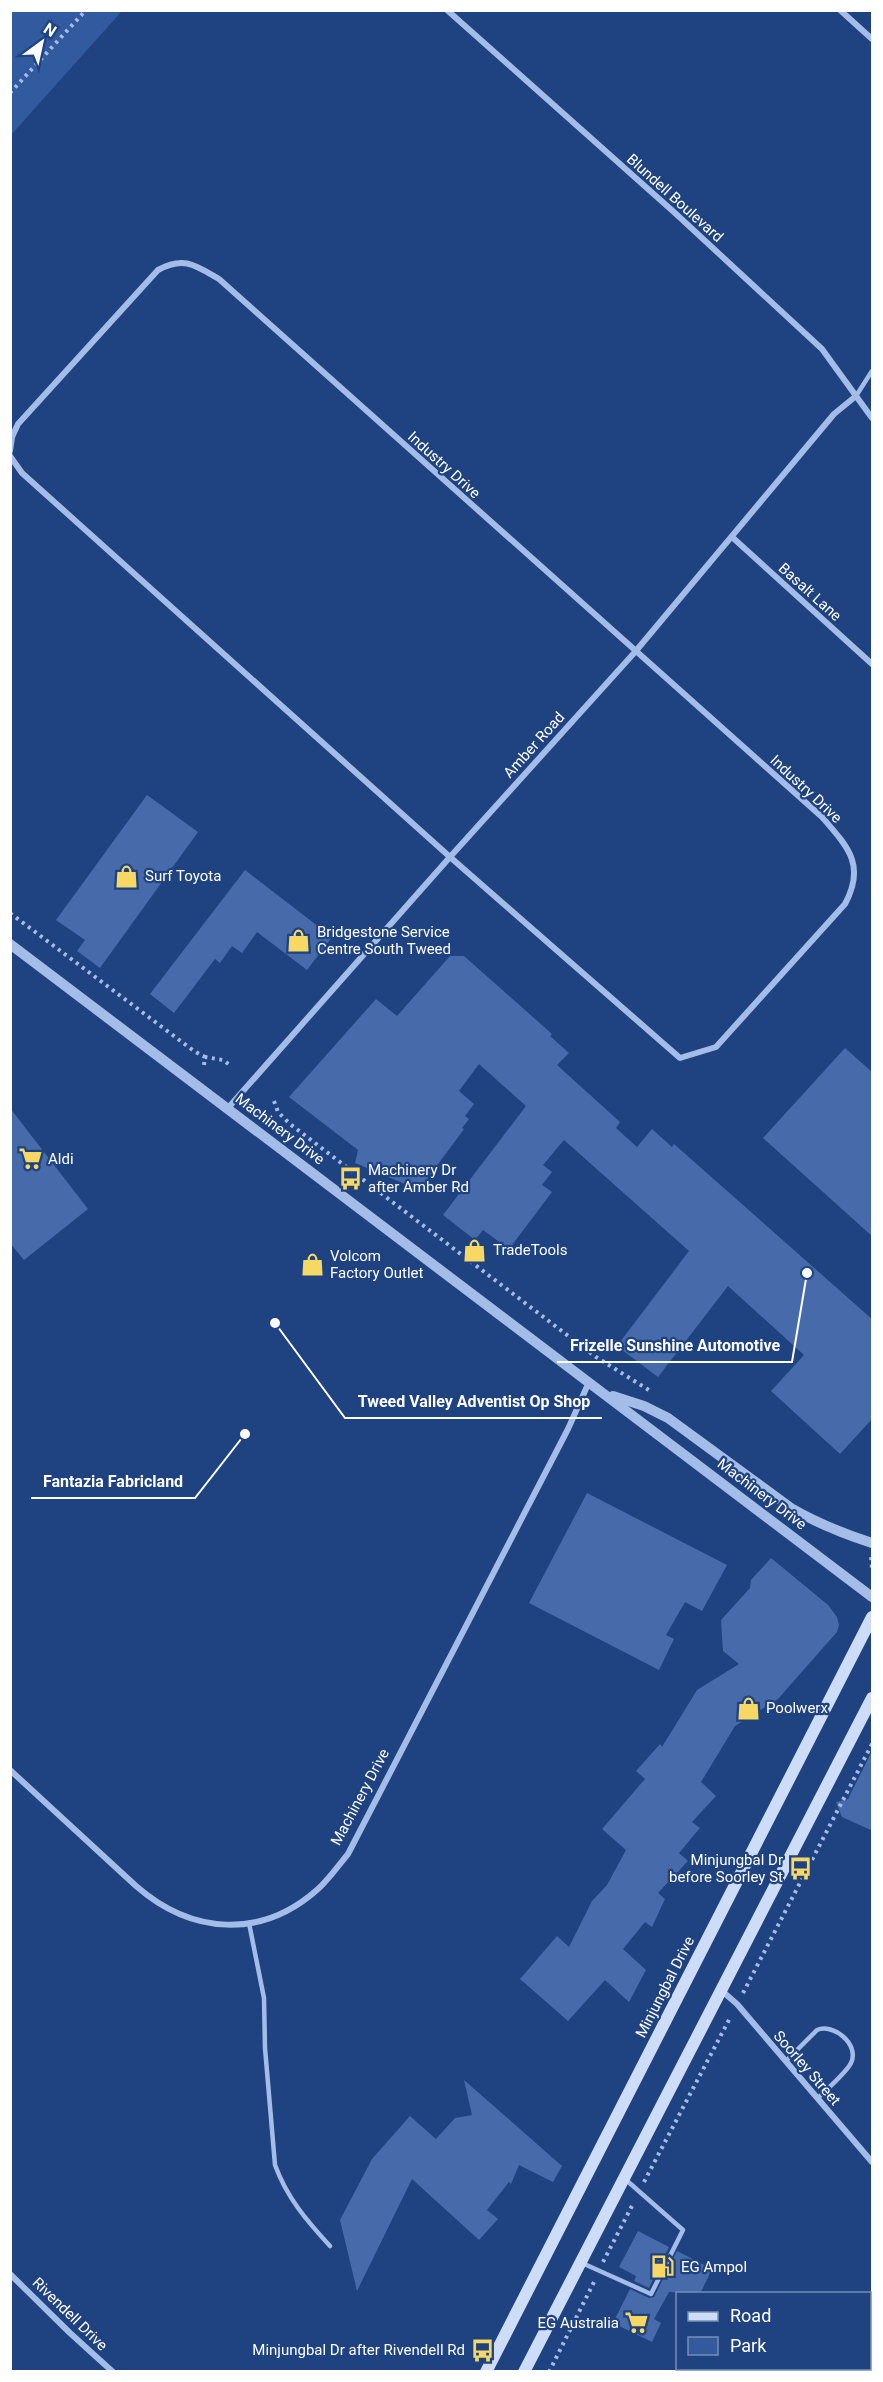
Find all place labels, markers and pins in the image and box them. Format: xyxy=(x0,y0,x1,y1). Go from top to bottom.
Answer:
shop icon: Surf Toyota xyxy=(114,863,140,889)
place label: Surf Toyota xyxy=(145,867,221,885)
place label: Bridgestone Service Centre South Tweed xyxy=(317,923,451,958)
shop icon: Bridgestone Service Centre South Tweed xyxy=(286,928,312,954)
supermarket icon: Aldi xyxy=(17,1146,43,1172)
place label: Aldi xyxy=(48,1150,74,1168)
place label: Machinery Dr after Amber Rd xyxy=(368,1161,469,1196)
bus stop icon: Machinery Dr after Amber Rd xyxy=(337,1166,363,1192)
shop icon: TradeTools xyxy=(462,1237,488,1263)
place label: TradeTools xyxy=(493,1241,568,1259)
place label: Volcom Factory Outlet xyxy=(330,1247,423,1282)
shop icon: Volcom Factory Outlet xyxy=(299,1252,325,1278)
callout: Frizelle Sunshine Automotive xyxy=(557,1328,792,1362)
callout: Tweed Valley Adventist Op Shop xyxy=(345,1384,602,1418)
callout: Fantazia Fabricland xyxy=(31,1464,195,1498)
shop icon: Poolwerx xyxy=(735,1695,761,1721)
place label: Poolwerx xyxy=(766,1699,828,1717)
place label: Minjungbal Dr before Soorley St xyxy=(669,1851,783,1886)
bus stop icon: Minjungbal Dr before Soorley St xyxy=(788,1856,814,1882)
fuel station icon: EG Ampol xyxy=(650,2254,676,2280)
place label: EG Ampol xyxy=(681,2258,747,2276)
supermarket icon: EG Australia xyxy=(624,2310,650,2336)
place label: EG Australia xyxy=(538,2314,619,2332)
bus stop icon: Minjungbal Dr after Rivendell Rd xyxy=(470,2337,496,2363)
place label: Minjungbal Dr after Rivendell Rd xyxy=(252,2341,465,2359)

